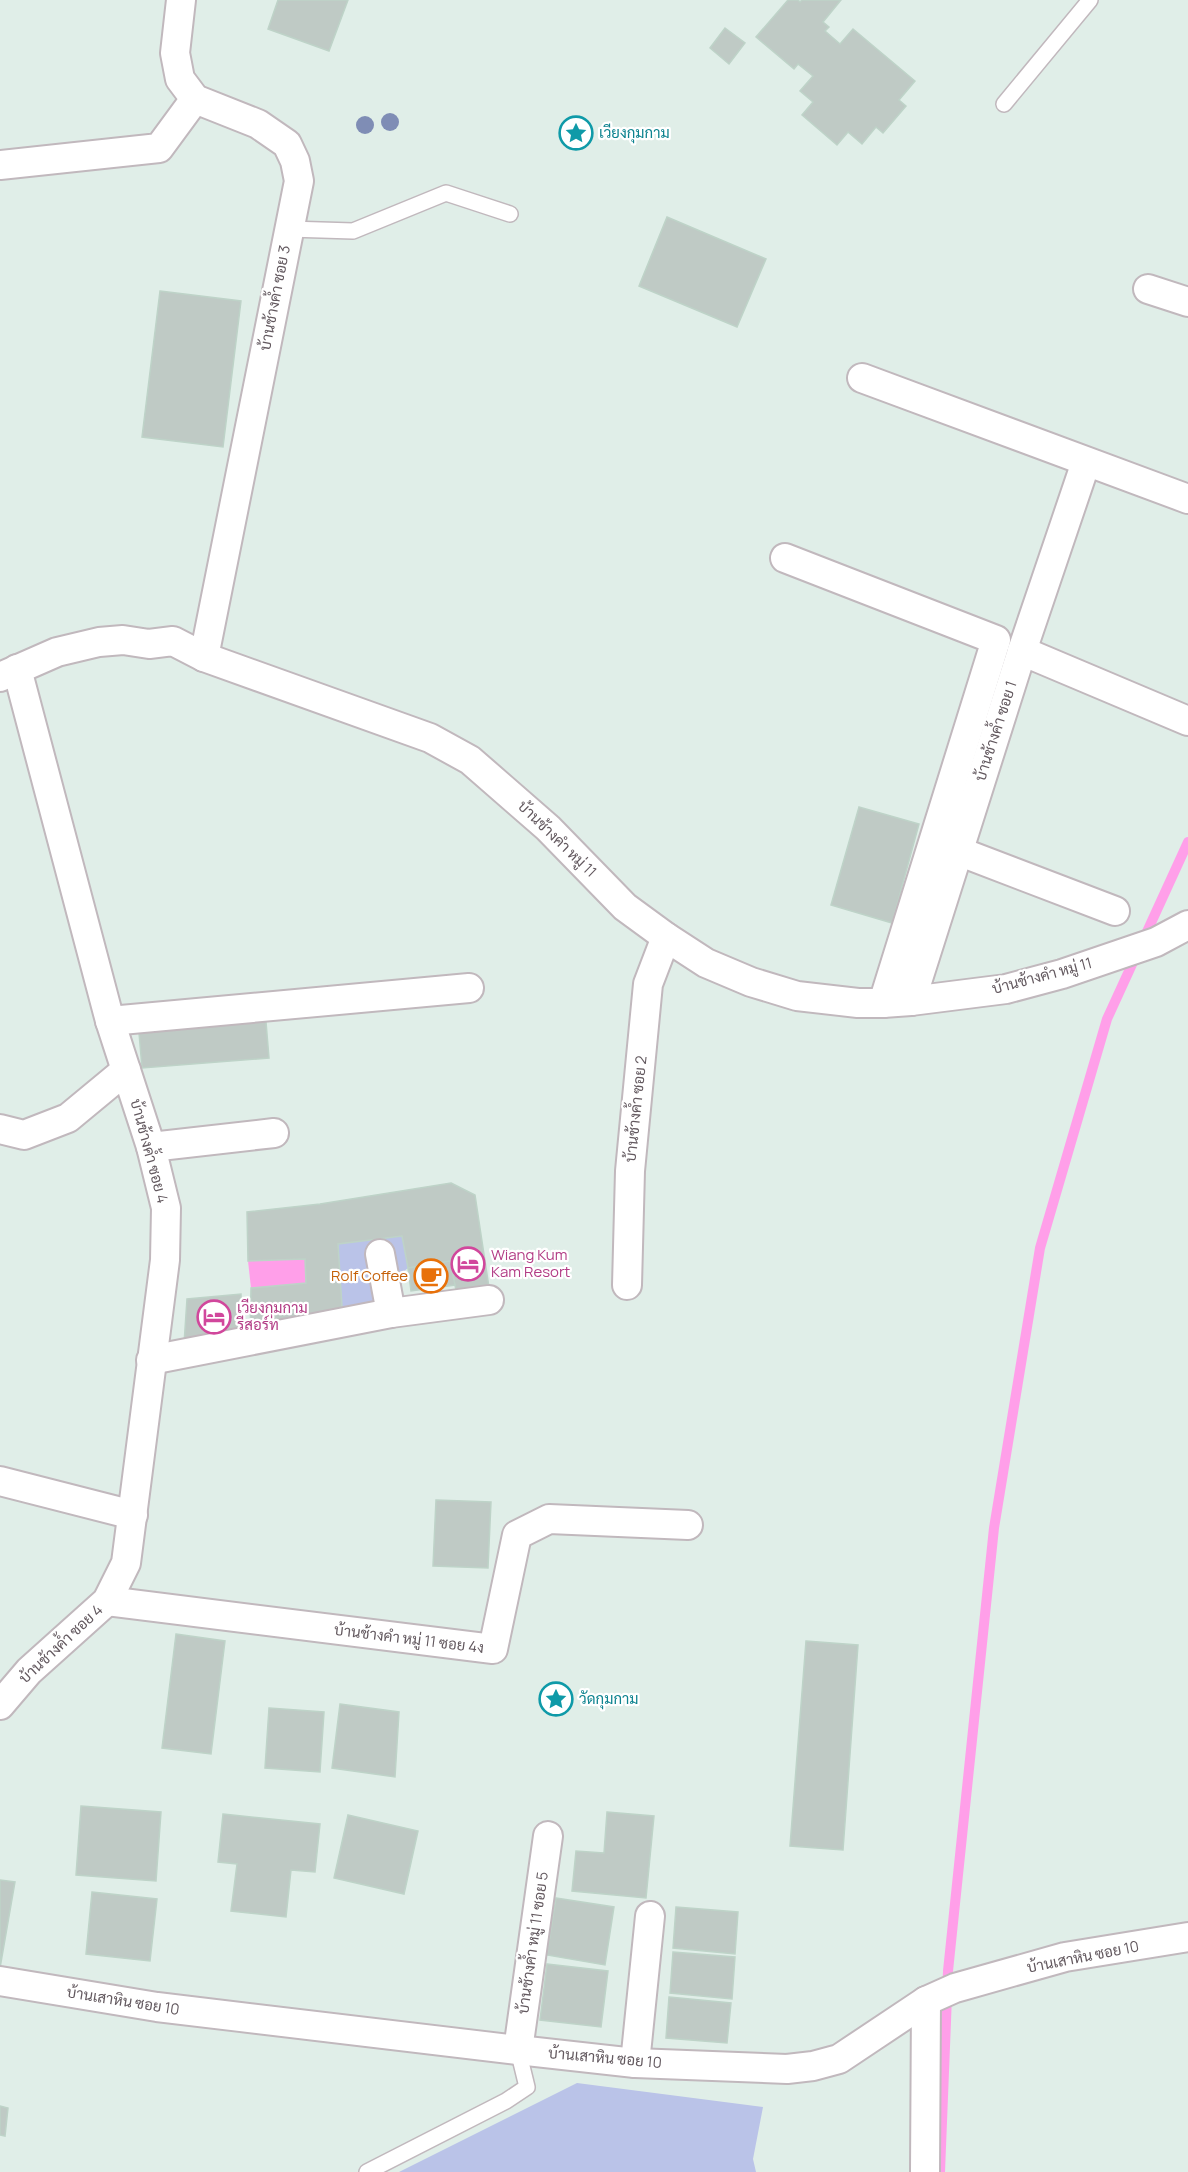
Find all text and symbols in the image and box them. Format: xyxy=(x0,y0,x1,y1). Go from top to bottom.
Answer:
place icon: เวียงกุมกาม xyxy=(558,115,594,151)
place label: เวียงกุมกาม xyxy=(599,122,670,144)
street label: บ้านช้างค้ำ ซอย 3 xyxy=(252,243,295,352)
street label: บ้านช้างค้ำ ซอย 1 xyxy=(967,677,1022,784)
street label: บ้านช้างคำ หมู่ 11 xyxy=(513,796,601,882)
street label: บ้านช้างคำ หมู่ 11 xyxy=(990,952,1094,999)
street label: บ้านช้างค้ำ ซอย 2 xyxy=(617,1054,652,1163)
street label: บ้านช้างค้ำ ซอย 4 xyxy=(125,1096,176,1206)
place label: Wiang Kum Kam Resort xyxy=(491,1244,570,1282)
hotel icon: Wiang Kum Kam Resort xyxy=(450,1246,486,1282)
cafe icon: Rolf Coffee xyxy=(413,1258,449,1294)
place label: Rolf Coffee xyxy=(331,1265,408,1286)
place label: เวียงกุมกาม รีสอร์ท xyxy=(236,1297,308,1335)
hotel icon: เวียงกุมกาม รีสอร์ท xyxy=(196,1299,232,1335)
street label: บ้านช้างค้ำ ซอย 4 xyxy=(13,1598,107,1688)
street label: บ้านช้างคำ หมู่ 11 ซอย 4ง xyxy=(333,1619,485,1658)
place icon: วัดกุมกาม xyxy=(538,1681,574,1717)
place label: วัดกุมกาม xyxy=(579,1688,639,1710)
street label: บ้านช้างค้ำ หมู่ 11 ซอย 5 xyxy=(510,1870,553,2016)
street label: บ้านเสาหิน ซอย 10 xyxy=(1025,1935,1141,1978)
street label: บ้านเสาหิน ซอย 10 xyxy=(65,1981,181,2020)
street label: บ้านเสาหิน ซอย 10 xyxy=(547,2042,663,2073)

